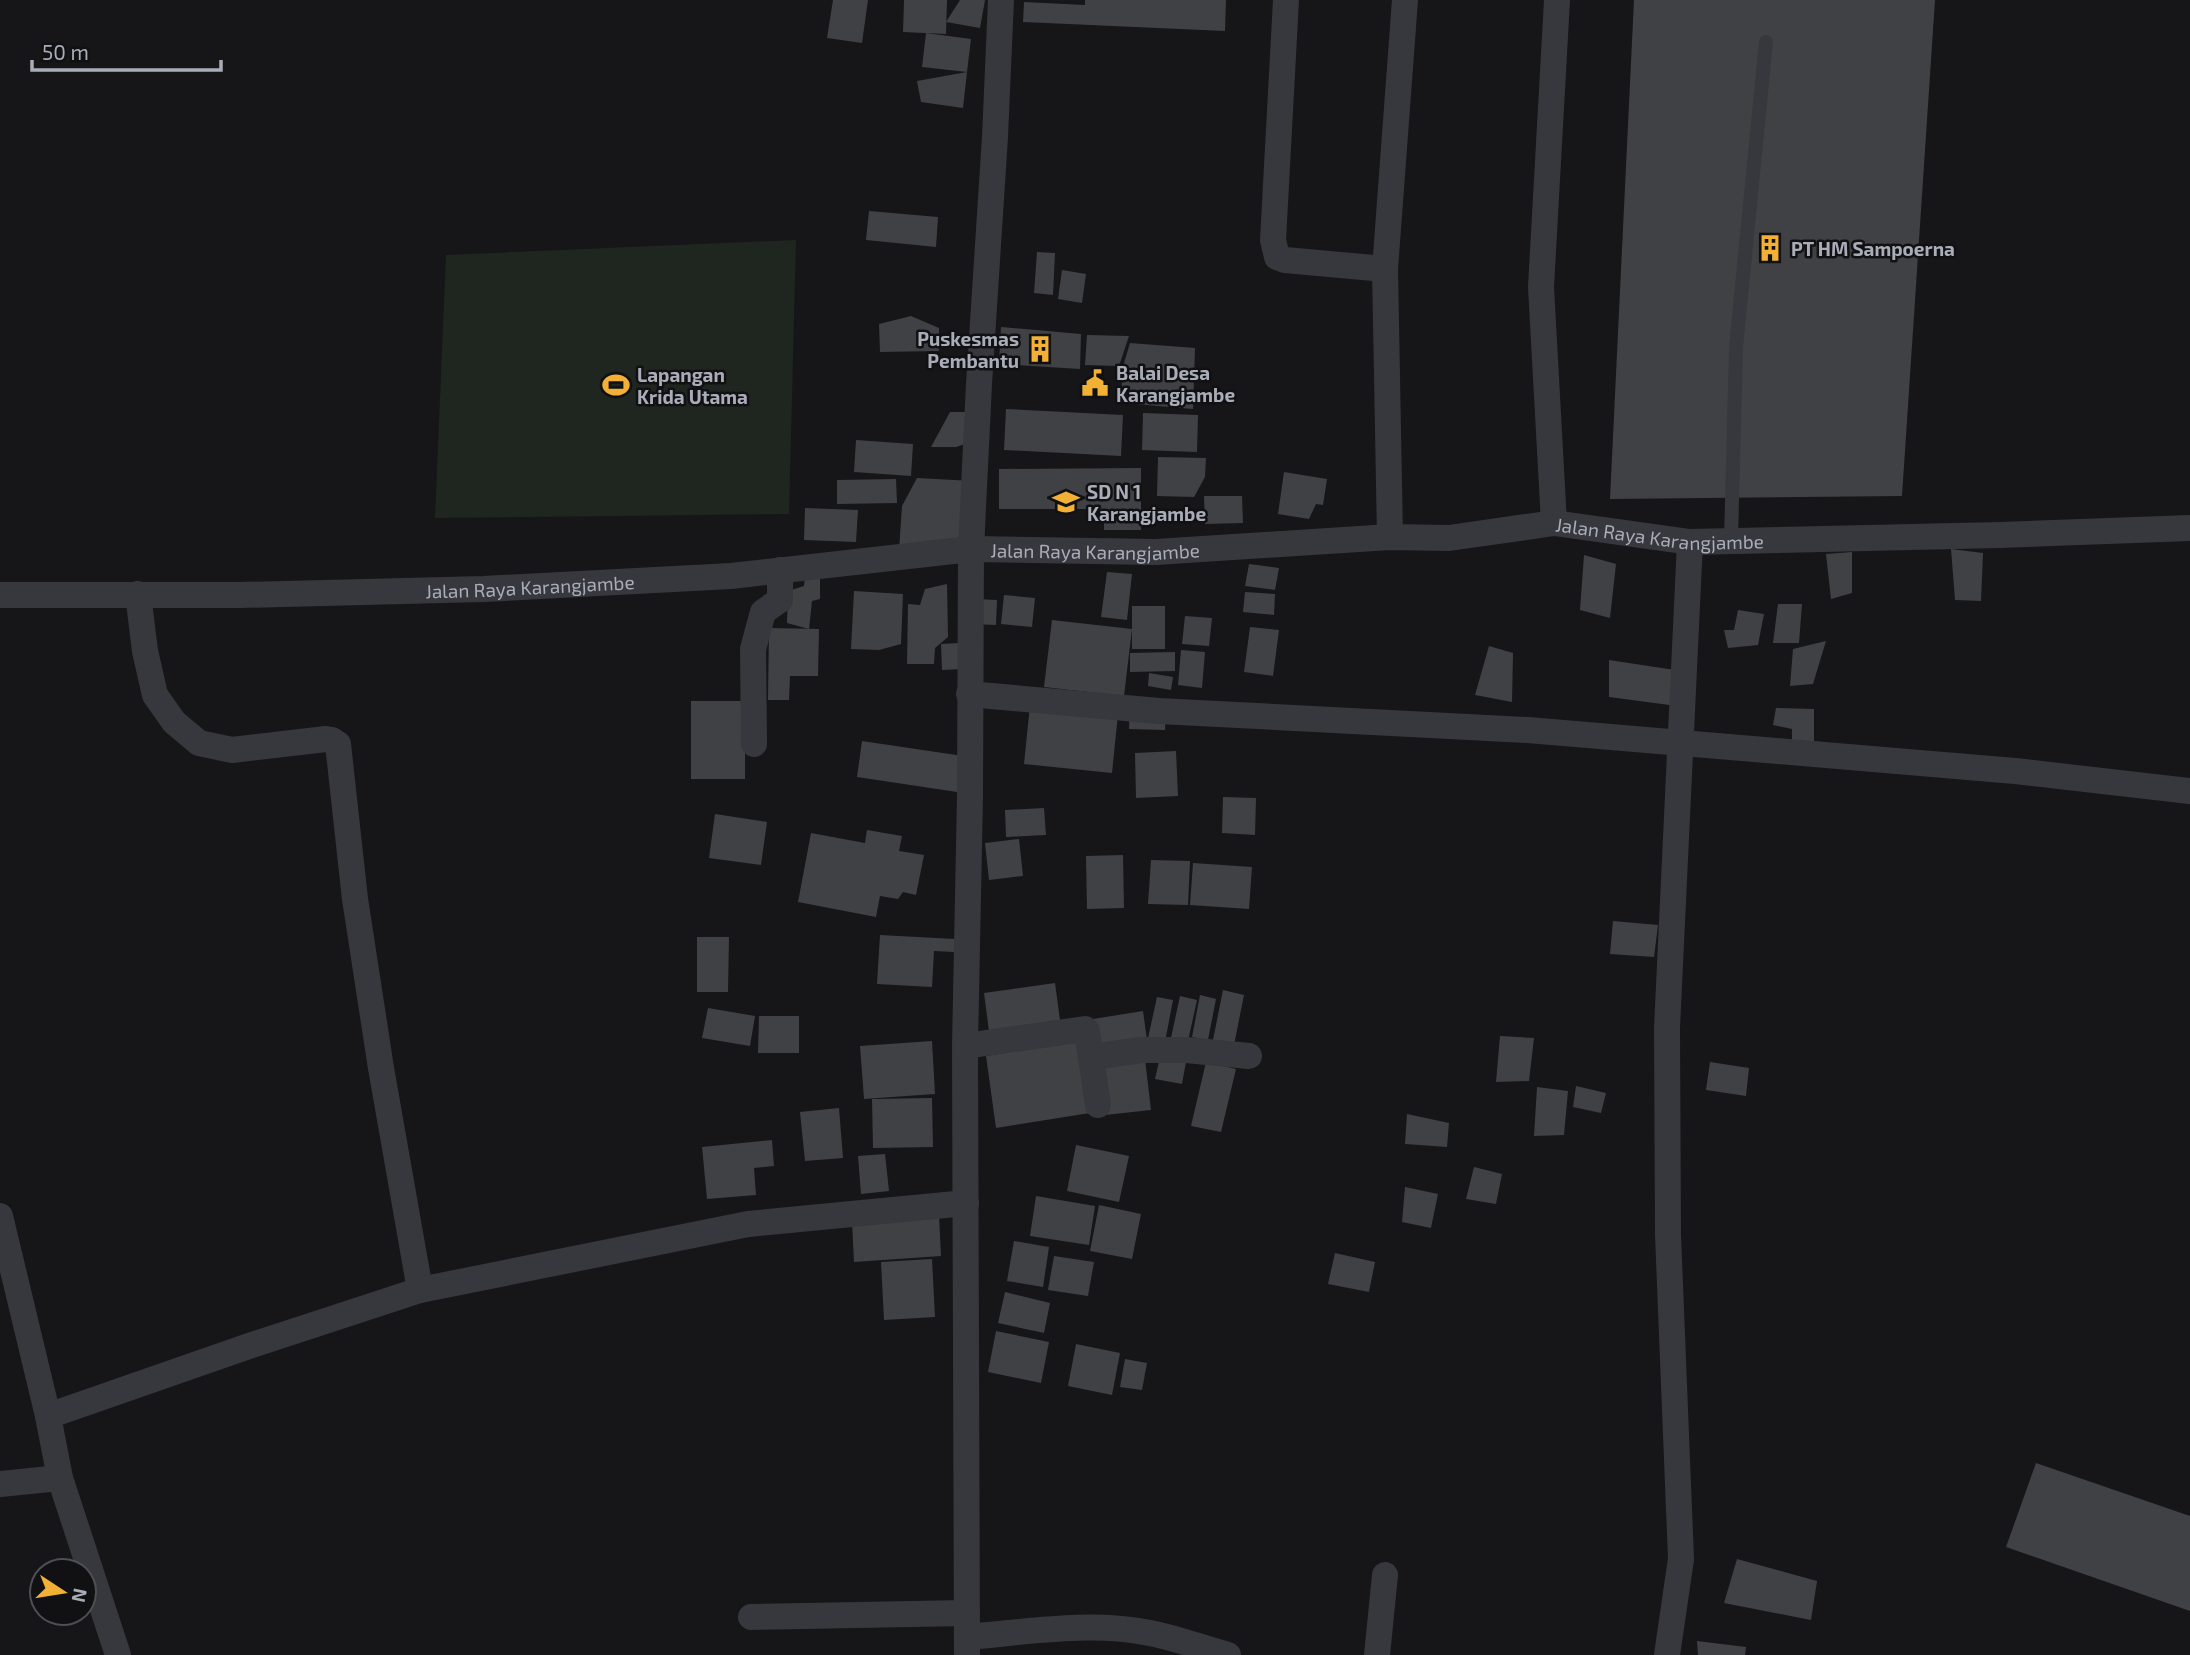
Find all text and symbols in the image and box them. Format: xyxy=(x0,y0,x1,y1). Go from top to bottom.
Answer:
scale bar xyxy=(32,28,220,72)
text: 50 m xyxy=(42,39,89,64)
building icon: PT HM Sampoerna xyxy=(1755,233,1785,263)
place label: PT HM Sampoerna xyxy=(1791,237,1955,260)
place label: Puskesmas Pembantu xyxy=(917,327,1019,372)
building icon: Puskesmas Pembantu xyxy=(1025,334,1055,364)
place label: Balai Desa Karangjambe xyxy=(1116,361,1235,406)
place label: Lapangan Krida Utama xyxy=(637,363,748,408)
public building icon: Balai Desa Karangjambe xyxy=(1080,368,1110,398)
sports icon: Lapangan Krida Utama xyxy=(601,370,631,400)
place label: SD N 1 Karangjambe xyxy=(1087,480,1206,525)
school or university icon: SD N 1 Karangjambe xyxy=(1051,487,1081,517)
street label: Jalan Raya Karangjambe xyxy=(1554,512,1764,554)
street label: Jalan Raya Karangjambe xyxy=(990,538,1200,564)
street label: Jalan Raya Karangjambe xyxy=(425,570,635,602)
north arrow xyxy=(28,1557,98,1627)
text: N xyxy=(67,1587,93,1605)

